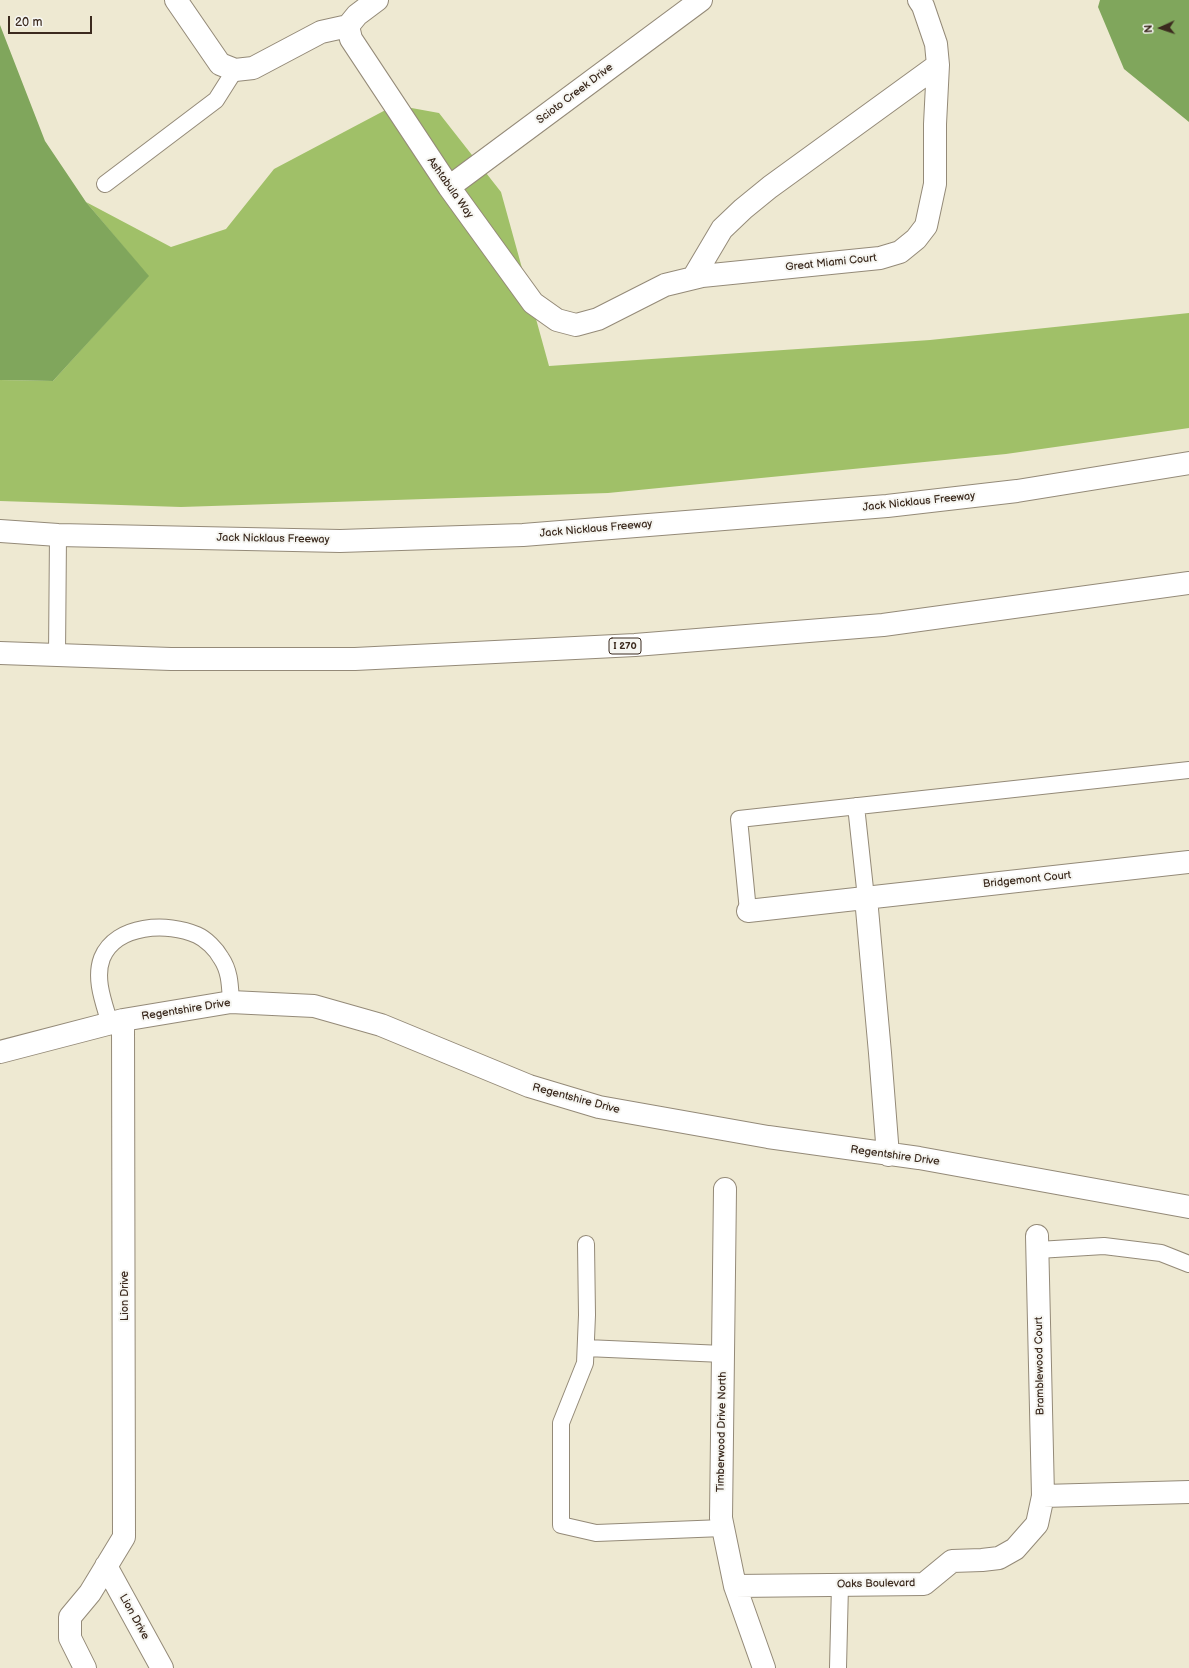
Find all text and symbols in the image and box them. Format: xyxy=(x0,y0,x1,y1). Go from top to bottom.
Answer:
scale bar xyxy=(10,8,94,34)
north arrow xyxy=(1141,8,1181,48)
text: 20 m xyxy=(15,15,42,30)
text: N xyxy=(1142,24,1155,33)
street label: Scioto Creek Drive xyxy=(534,61,616,127)
street label: Ashtabula Way xyxy=(424,155,476,221)
street label: Great Miami Court xyxy=(785,252,877,274)
street label: Jack Nicklaus Freeway xyxy=(862,490,976,514)
street label: Jack Nicklaus Freeway xyxy=(539,517,653,541)
street label: Jack Nicklaus Freeway xyxy=(216,531,330,547)
road number: I 270 xyxy=(609,638,641,654)
street label: Bridgemont Court xyxy=(982,869,1072,891)
street label: Regentshire Drive xyxy=(141,996,231,1024)
street label: Regentshire Drive xyxy=(531,1081,621,1117)
street label: Regentshire Drive xyxy=(850,1143,940,1169)
street label: Lion Drive xyxy=(118,1271,132,1321)
street label: Bramblewood Court xyxy=(1033,1317,1047,1415)
street label: Timberwood Drive North xyxy=(714,1372,730,1492)
street label: Oaks Boulevard xyxy=(837,1577,915,1591)
street label: Lion Drive xyxy=(116,1592,152,1642)

